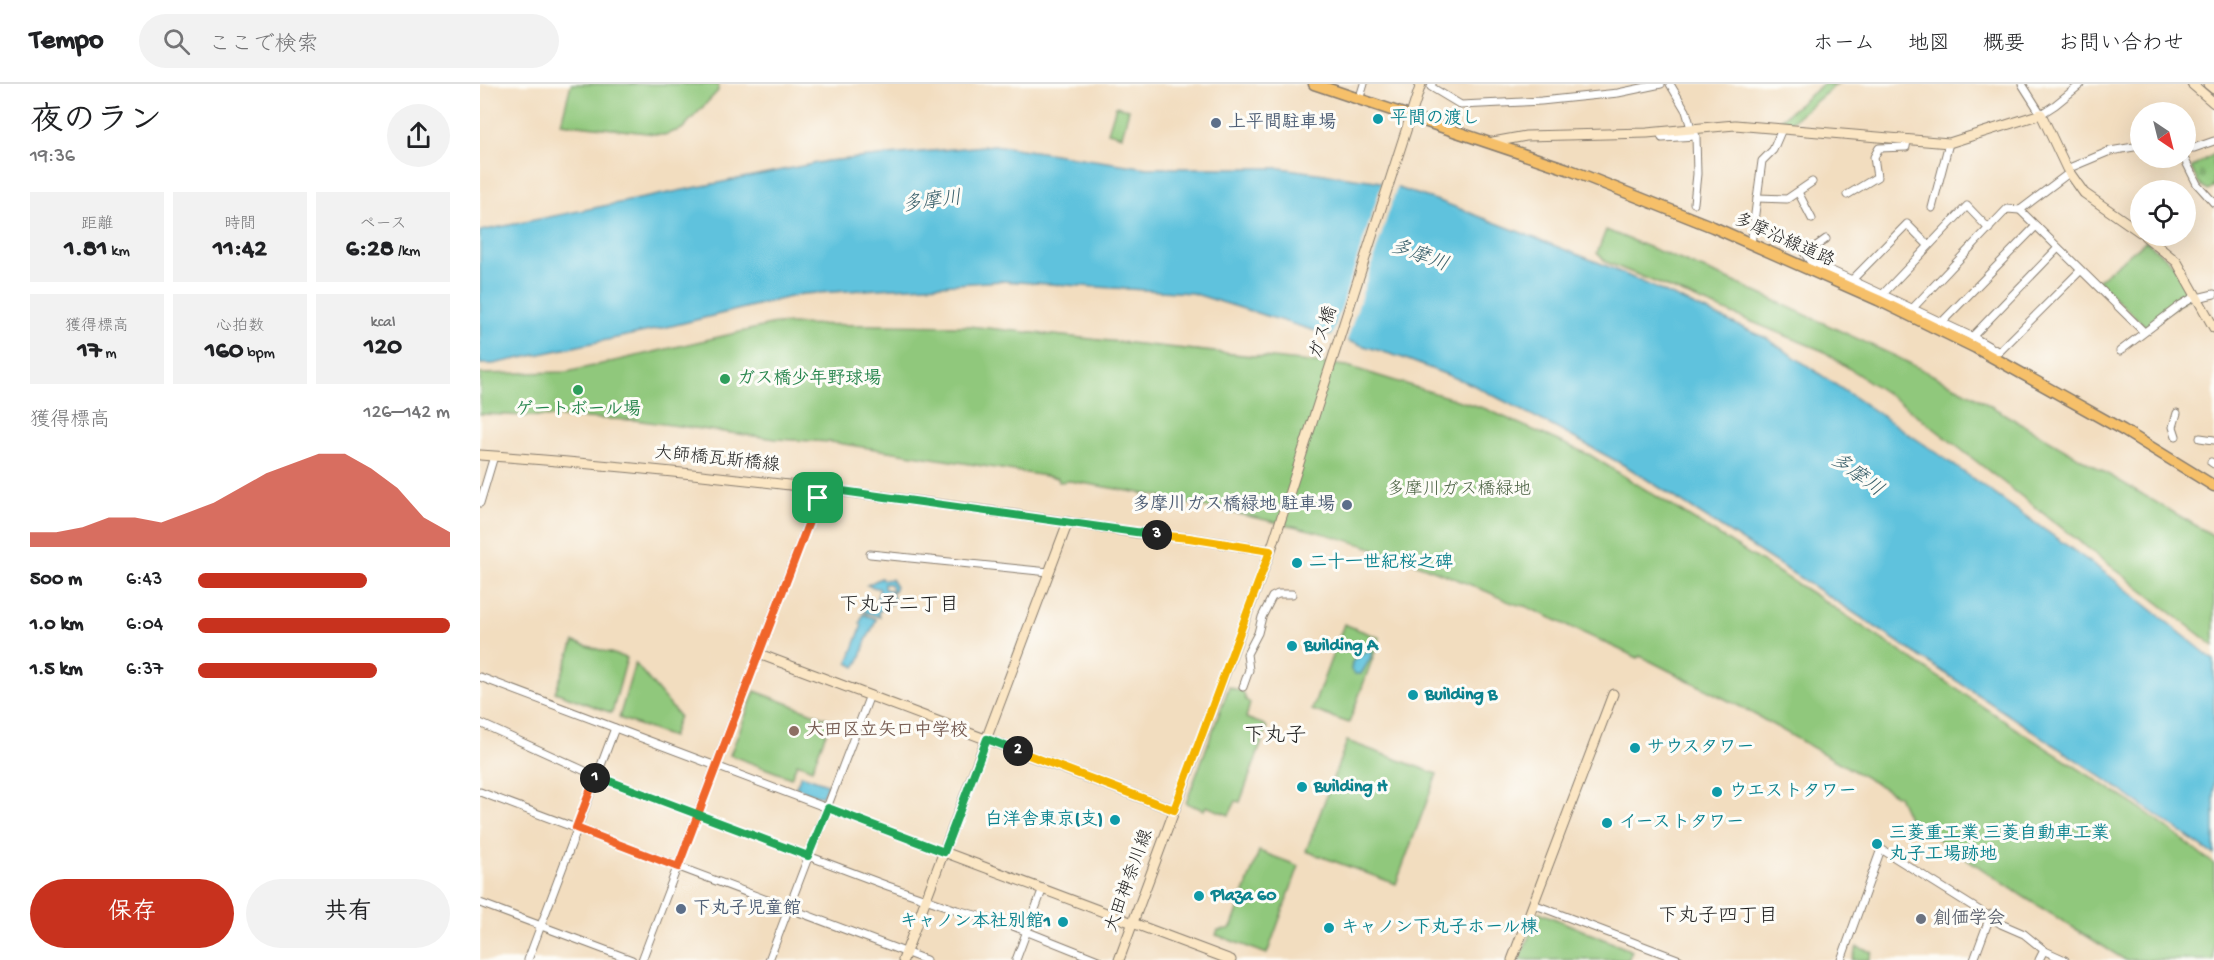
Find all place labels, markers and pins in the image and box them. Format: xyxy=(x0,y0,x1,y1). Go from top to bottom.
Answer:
place label: 平間の渡し xyxy=(1390,108,1480,130)
place label: 上平間駐車場 xyxy=(1228,112,1336,134)
marker: 平間の渡し xyxy=(1371,112,1385,126)
marker: 上平間駐車場 xyxy=(1209,116,1223,130)
place label: ガス橋少年野球場 xyxy=(737,368,881,390)
marker: ガス橋少年野球場 xyxy=(718,372,732,386)
marker: ゲートボール場 xyxy=(571,383,585,397)
place label: ゲートボール場 xyxy=(515,399,641,421)
pin xyxy=(792,472,843,523)
place label: 多摩川ガス橋緑地 駐車場 xyxy=(1132,494,1335,516)
marker: 多摩川ガス橋緑地 駐車場 xyxy=(1340,498,1354,512)
pin: 3 xyxy=(1142,520,1172,550)
place label: 二十一世紀桜之碑 xyxy=(1309,552,1453,574)
marker: 二十一世紀桜之碑 xyxy=(1290,556,1304,570)
place label: Building A xyxy=(1303,636,1379,657)
marker: Building A xyxy=(1285,639,1299,653)
place label: Building B xyxy=(1424,685,1498,706)
marker: Building B xyxy=(1406,688,1420,702)
place label: 大田区立矢口中学校 xyxy=(806,720,968,742)
marker: 大田区立矢口中学校 xyxy=(787,724,801,738)
pin: 2 xyxy=(1003,736,1033,766)
place label: サウスタワー xyxy=(1647,738,1754,759)
marker: サウスタワー xyxy=(1628,741,1642,755)
pin: 1 xyxy=(580,763,610,793)
place label: Building H xyxy=(1313,777,1388,798)
marker: Building H xyxy=(1295,780,1309,794)
place label: ウエストタワー xyxy=(1729,782,1856,803)
marker: ウエストタワー xyxy=(1710,785,1724,799)
place label: 白洋舎東京(支) xyxy=(985,809,1103,831)
marker: 白洋舎東京(支) xyxy=(1108,813,1122,827)
place label: イーストタワー xyxy=(1619,813,1744,834)
marker: イーストタワー xyxy=(1600,816,1614,830)
place label: 三菱重工業 三菱自動車工業 丸子工場跡地 xyxy=(1889,823,2109,866)
marker: 三菱重工業 三菱自動車工業 丸子工場跡地 xyxy=(1870,837,1884,851)
place label: Plaza 60 xyxy=(1210,886,1277,907)
marker: Plaza 60 xyxy=(1192,889,1206,903)
place label: 下丸子児童館 xyxy=(693,898,801,920)
marker: 下丸子児童館 xyxy=(674,902,688,916)
place label: 創価学会 xyxy=(1933,908,2005,930)
place label: キャノン本社別館1 xyxy=(900,911,1051,933)
marker: 創価学会 xyxy=(1914,912,1928,926)
marker: キャノン本社別館1 xyxy=(1056,915,1070,929)
place label: キャノン下丸子ホール棟 xyxy=(1341,917,1538,939)
marker: キャノン下丸子ホール棟 xyxy=(1322,921,1336,935)

